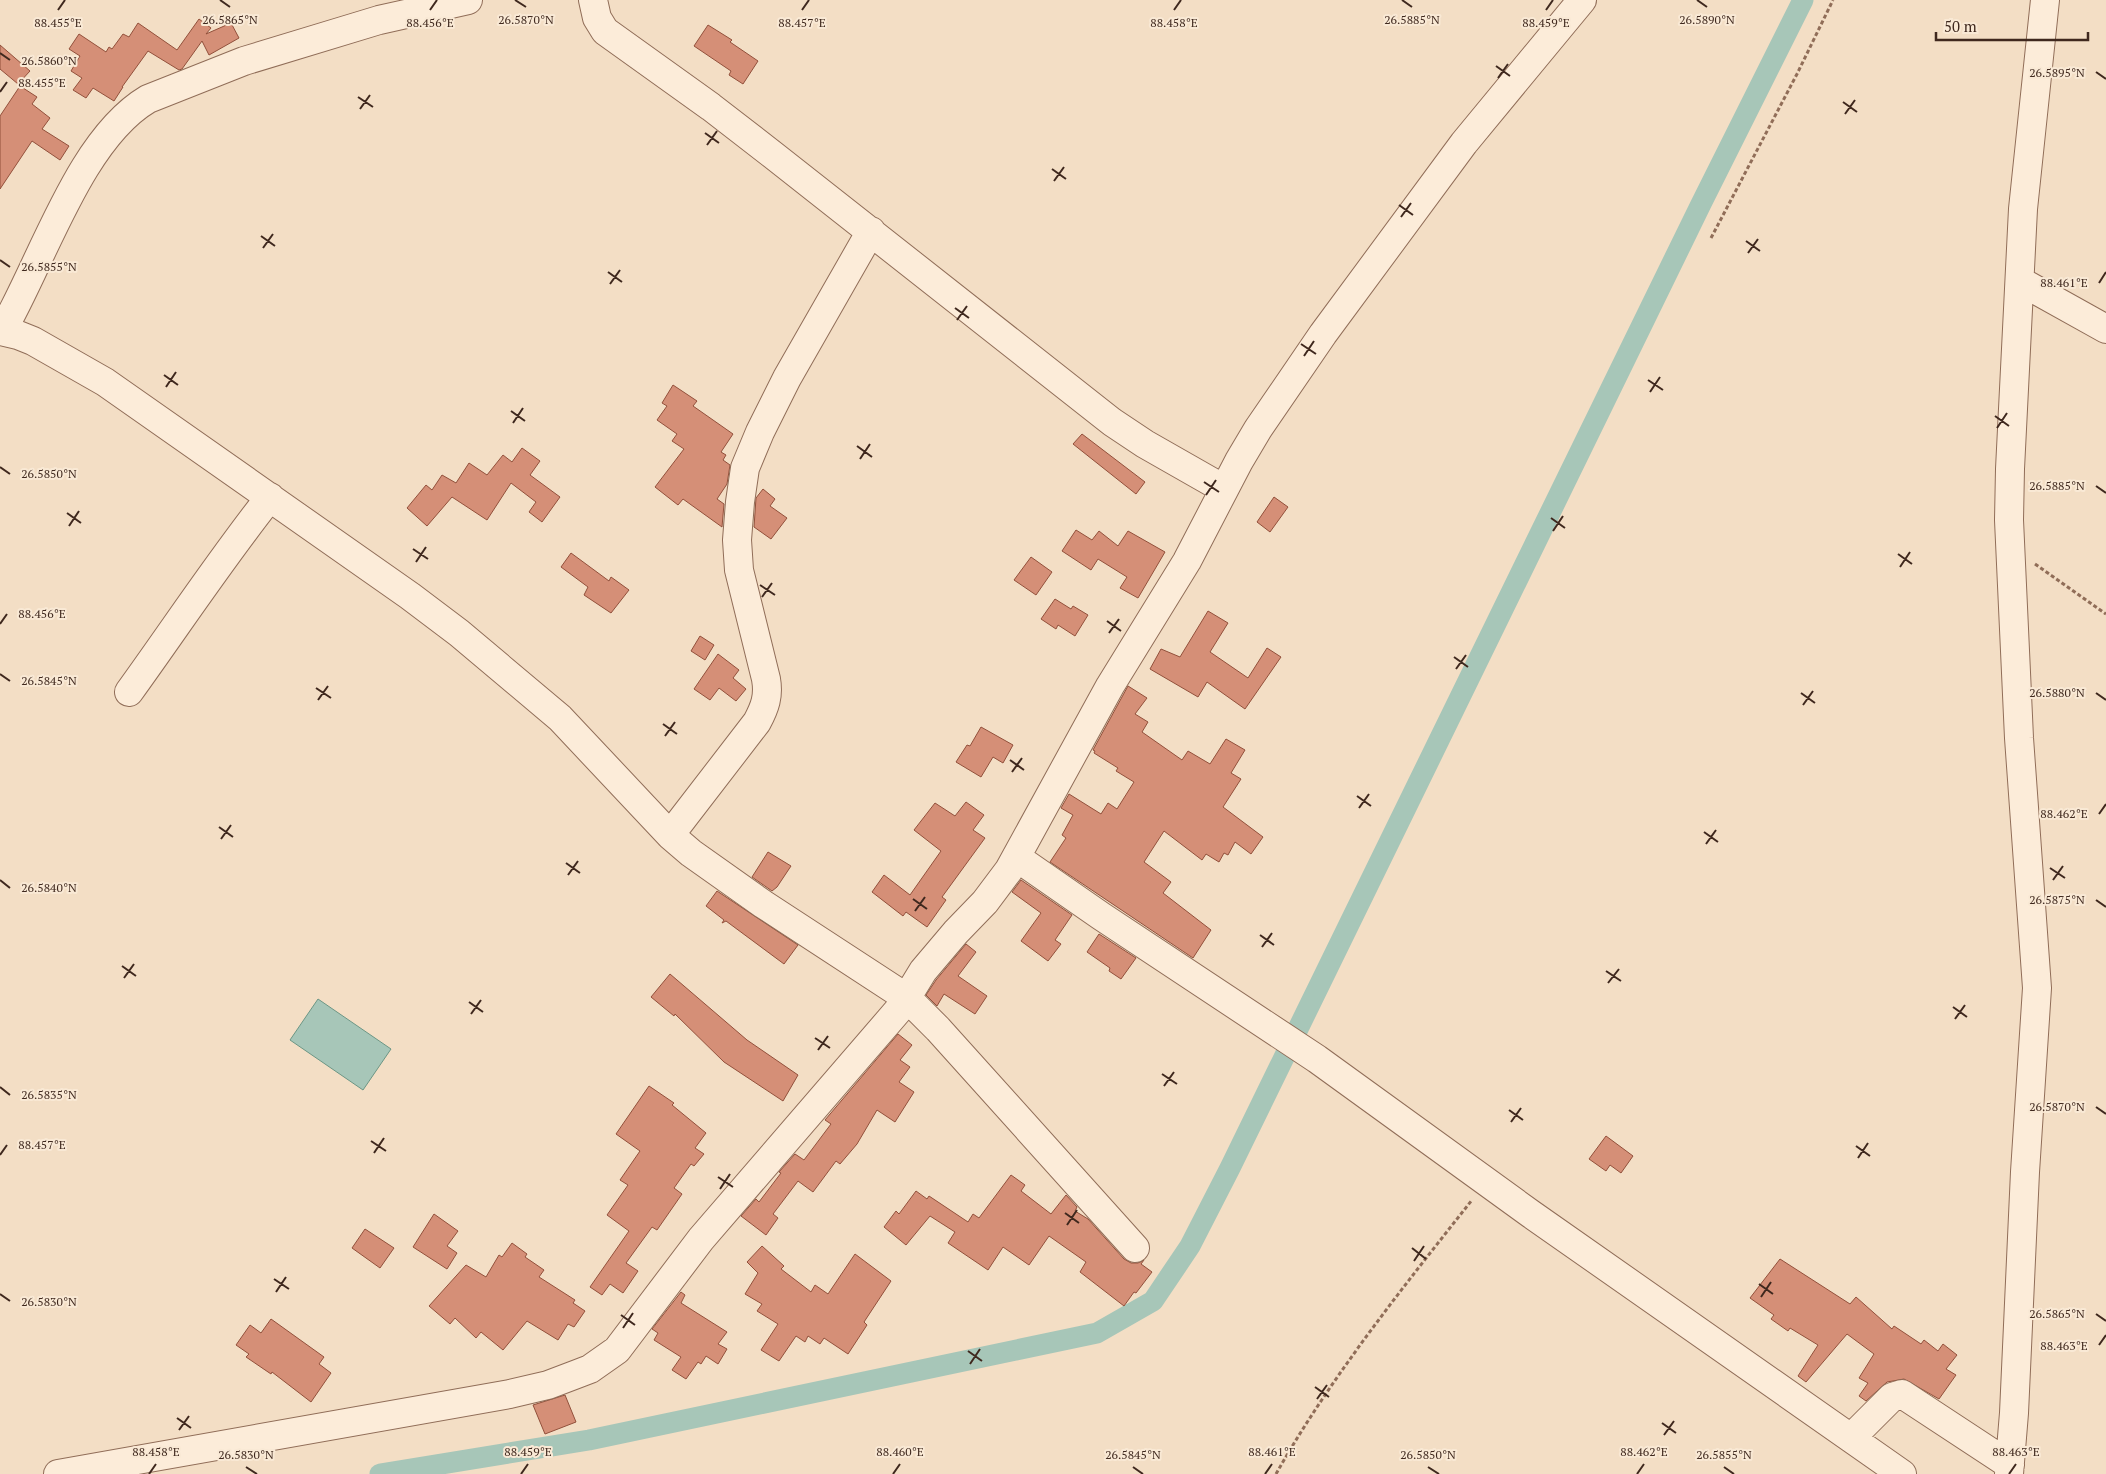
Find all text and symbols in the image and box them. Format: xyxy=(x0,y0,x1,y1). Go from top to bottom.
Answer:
scale bar xyxy=(1936,10,2088,42)
text: 26.5865°N xyxy=(202,12,258,27)
text: 26.5870°N xyxy=(498,12,554,27)
text: 26.5885°N xyxy=(1384,12,1440,27)
text: 26.5890°N xyxy=(1679,12,1735,27)
text: 88.455°E xyxy=(34,15,82,30)
text: 88.456°E xyxy=(406,15,454,30)
text: 88.457°E xyxy=(778,15,826,30)
text: 88.458°E xyxy=(1150,15,1198,30)
text: 88.459°E xyxy=(1522,15,1570,30)
text: 50 m xyxy=(1944,16,1977,36)
text: 26.5860°N xyxy=(21,53,77,68)
text: 26.5895°N xyxy=(2029,65,2085,80)
text: 88.455°E xyxy=(18,75,66,90)
text: 26.5855°N xyxy=(21,259,77,274)
text: 88.461°E xyxy=(2040,275,2088,290)
text: 26.5850°N xyxy=(21,466,77,481)
text: 26.5885°N xyxy=(2029,478,2085,493)
text: 88.456°E xyxy=(18,606,66,621)
text: 26.5845°N xyxy=(21,673,77,688)
text: 26.5880°N xyxy=(2029,685,2085,700)
text: 88.462°E xyxy=(2040,806,2088,821)
text: 26.5840°N xyxy=(21,880,77,895)
text: 26.5875°N xyxy=(2029,892,2085,907)
text: 26.5835°N xyxy=(21,1087,77,1102)
text: 26.5870°N xyxy=(2029,1099,2085,1114)
text: 88.457°E xyxy=(18,1137,66,1152)
text: 26.5830°N xyxy=(21,1294,77,1309)
text: 26.5865°N xyxy=(2029,1306,2085,1321)
text: 88.463°E xyxy=(2040,1338,2088,1353)
text: 88.458°E xyxy=(132,1444,180,1459)
text: 88.459°E xyxy=(504,1444,552,1459)
text: 88.460°E xyxy=(876,1444,924,1459)
text: 88.461°E xyxy=(1248,1444,1296,1459)
text: 88.462°E xyxy=(1620,1444,1668,1459)
text: 88.463°E xyxy=(1992,1444,2040,1459)
text: 26.5830°N xyxy=(218,1447,274,1462)
text: 26.5845°N xyxy=(1105,1447,1161,1462)
text: 26.5850°N xyxy=(1400,1447,1456,1462)
text: 26.5855°N xyxy=(1696,1447,1752,1462)

